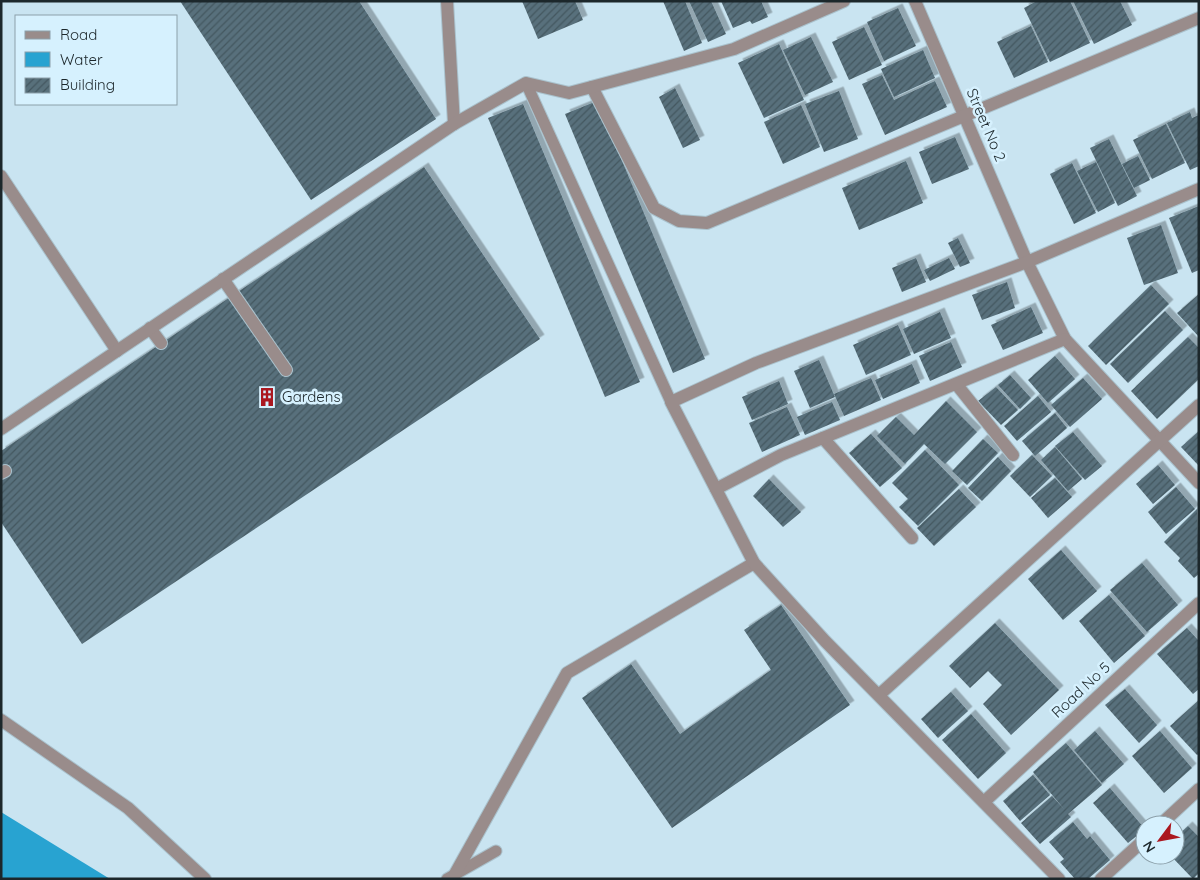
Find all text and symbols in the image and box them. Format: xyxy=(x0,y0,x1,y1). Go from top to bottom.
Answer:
legend xyxy=(15,15,178,105)
text: Road xyxy=(60,25,97,44)
text: Water xyxy=(60,50,103,69)
text: Building xyxy=(60,75,115,94)
street label: Street No 2 xyxy=(963,85,1010,164)
building icon: Gardens xyxy=(256,386,278,408)
place label: Gardens xyxy=(282,387,340,406)
street label: Road No 5 xyxy=(1047,658,1114,722)
north arrow xyxy=(1135,815,1185,865)
text: N xyxy=(1139,838,1159,856)

